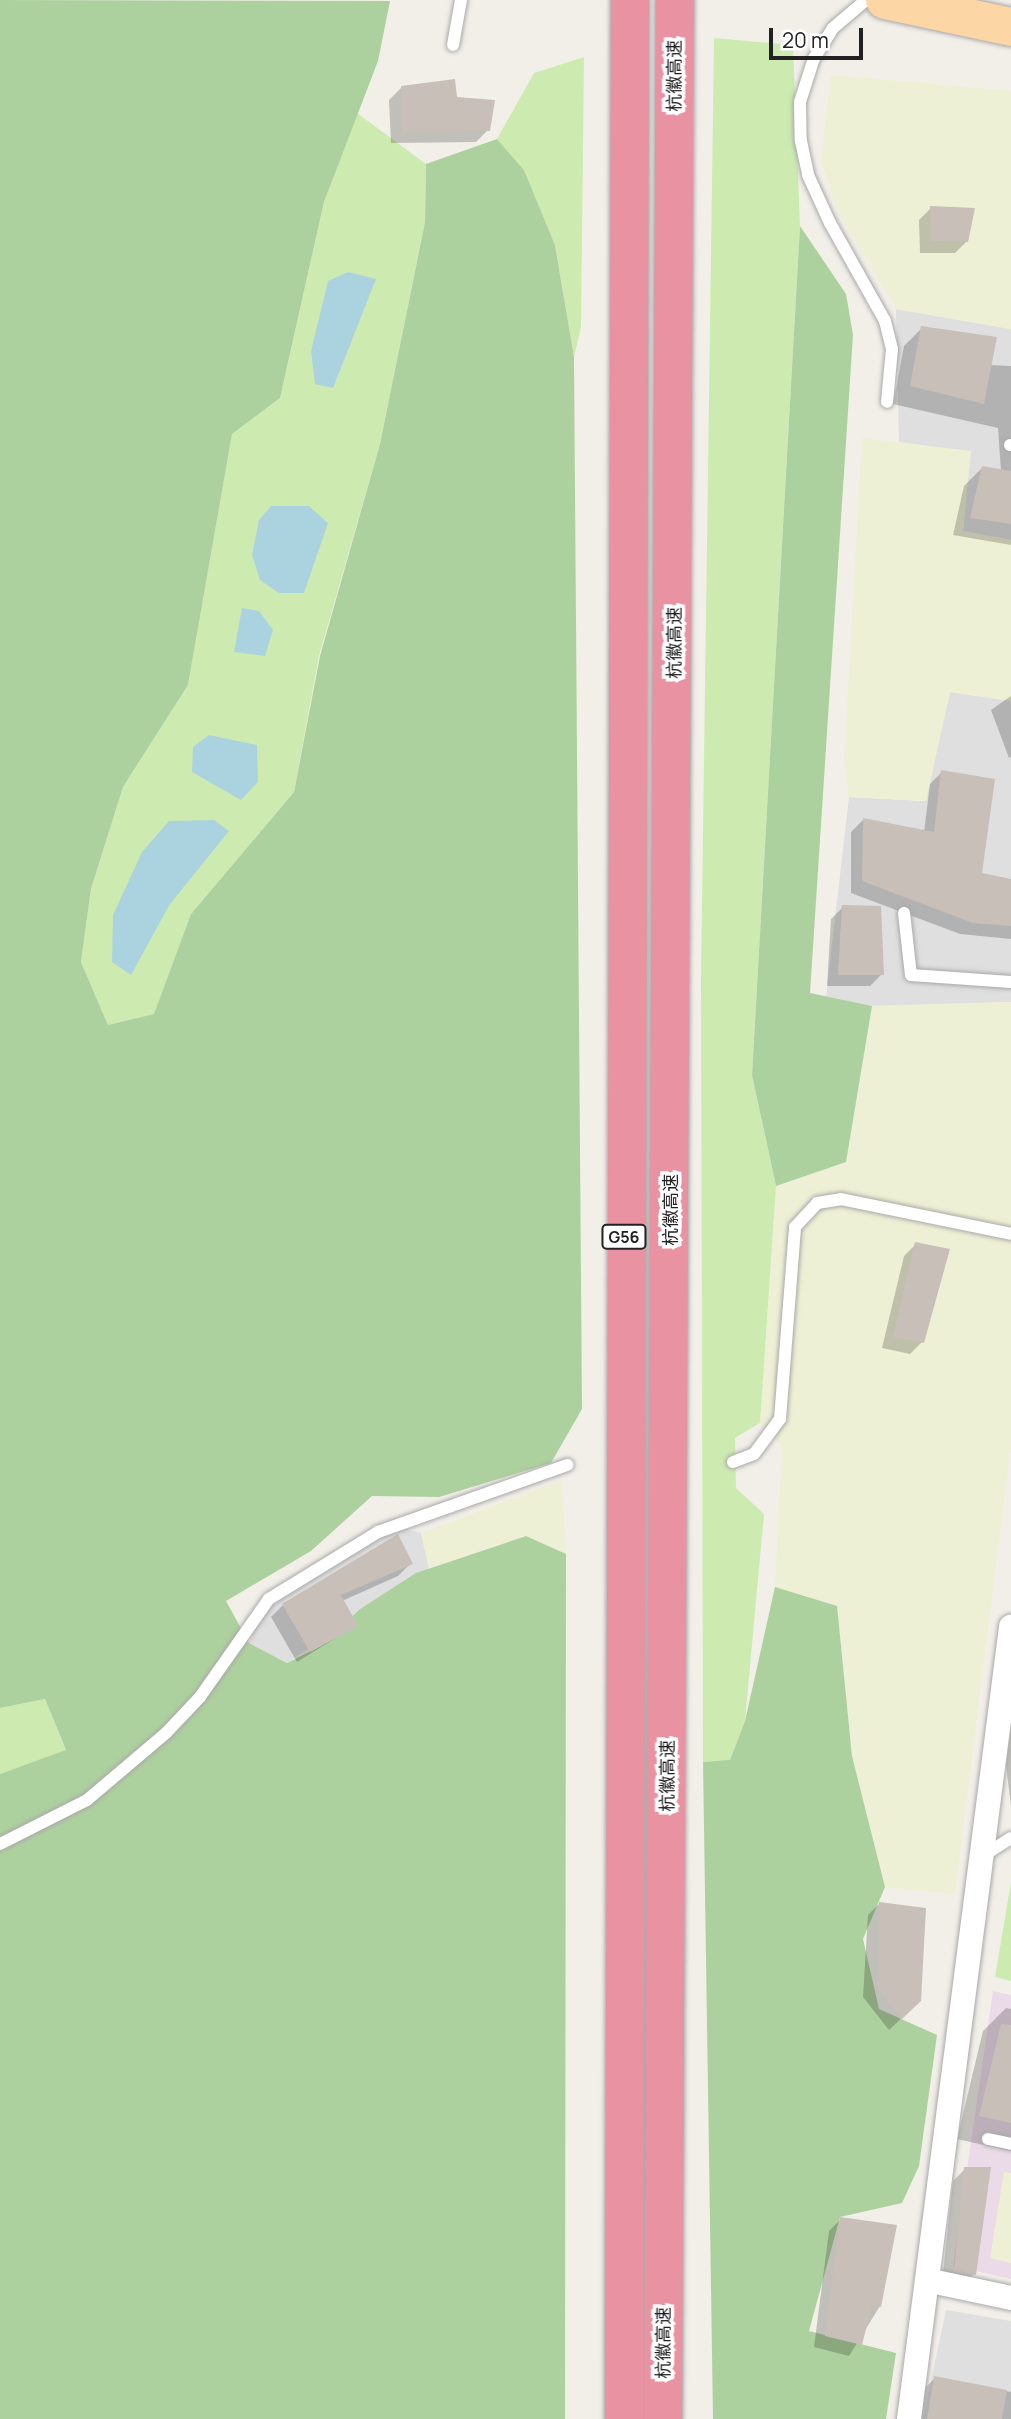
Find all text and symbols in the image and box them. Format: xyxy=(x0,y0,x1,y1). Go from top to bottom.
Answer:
scale bar xyxy=(773,14,867,58)
text: 20 m xyxy=(782,26,829,54)
street label: 杭徽高速 xyxy=(663,40,685,112)
street label: 杭徽高速 xyxy=(663,607,685,679)
street label: 杭徽高速 xyxy=(659,1174,681,1246)
road number: G56 xyxy=(601,1224,647,1250)
street label: 杭徽高速 xyxy=(656,1740,678,1812)
street label: 杭徽高速 xyxy=(652,2307,674,2379)

